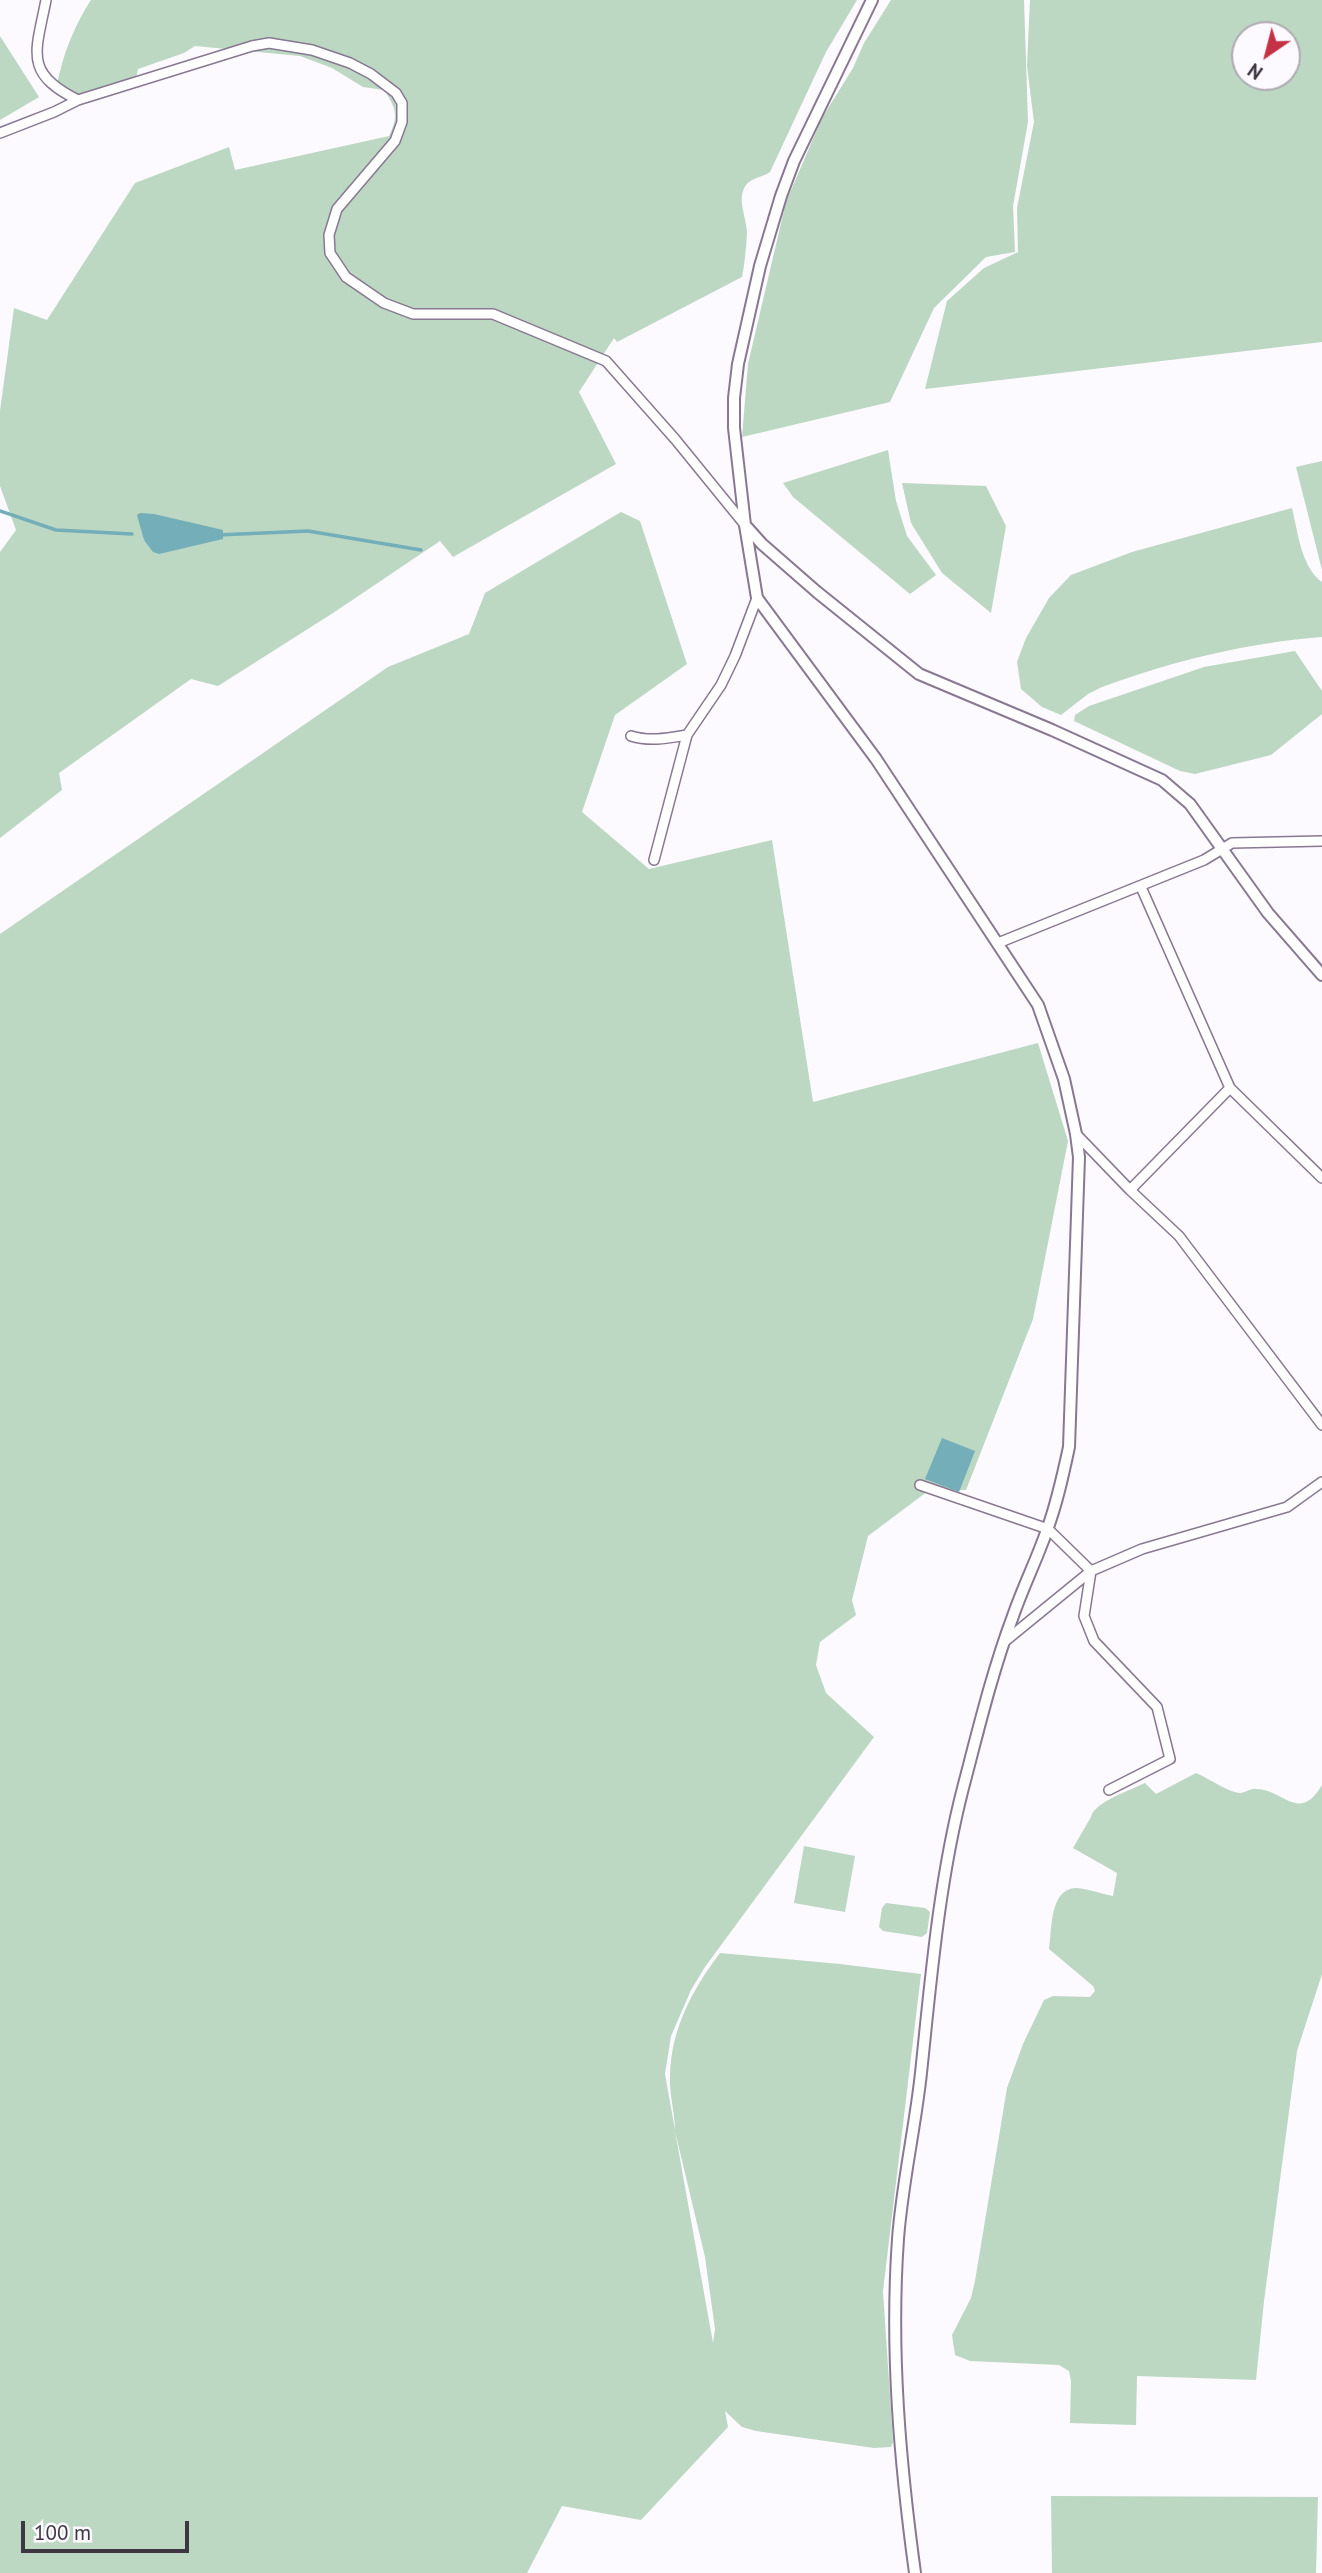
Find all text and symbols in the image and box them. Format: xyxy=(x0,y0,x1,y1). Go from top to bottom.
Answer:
north arrow xyxy=(1231,21,1301,91)
text: N xyxy=(1243,58,1267,85)
scale bar xyxy=(24,2506,192,2550)
text: 100 m xyxy=(34,2519,91,2546)

